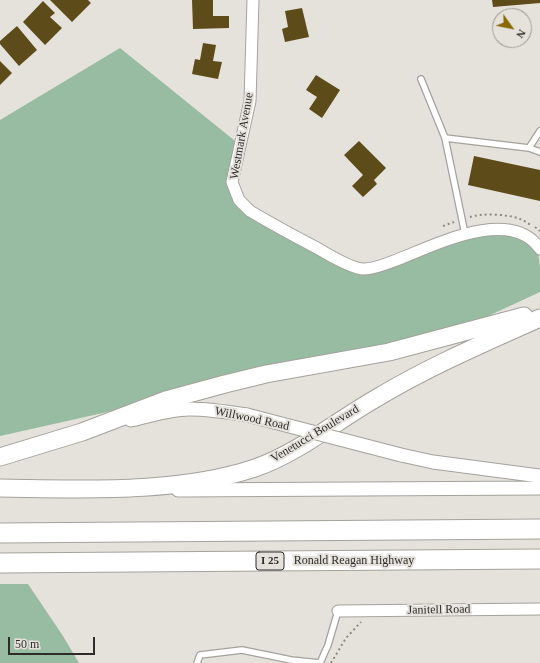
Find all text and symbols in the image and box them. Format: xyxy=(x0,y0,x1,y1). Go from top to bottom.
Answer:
north arrow xyxy=(492,8,532,48)
text: N xyxy=(514,27,528,41)
street label: Westmark Avenue xyxy=(227,92,257,180)
street label: Venetucci Boulevard xyxy=(268,402,362,466)
street label: Willwood Road xyxy=(213,404,291,434)
road number: I 25 xyxy=(256,552,284,570)
street label: Ronald Reagan Highway xyxy=(294,554,414,568)
street label: Janitell Road xyxy=(407,602,471,618)
scale bar xyxy=(10,629,97,655)
text: 50 m xyxy=(15,637,39,651)

